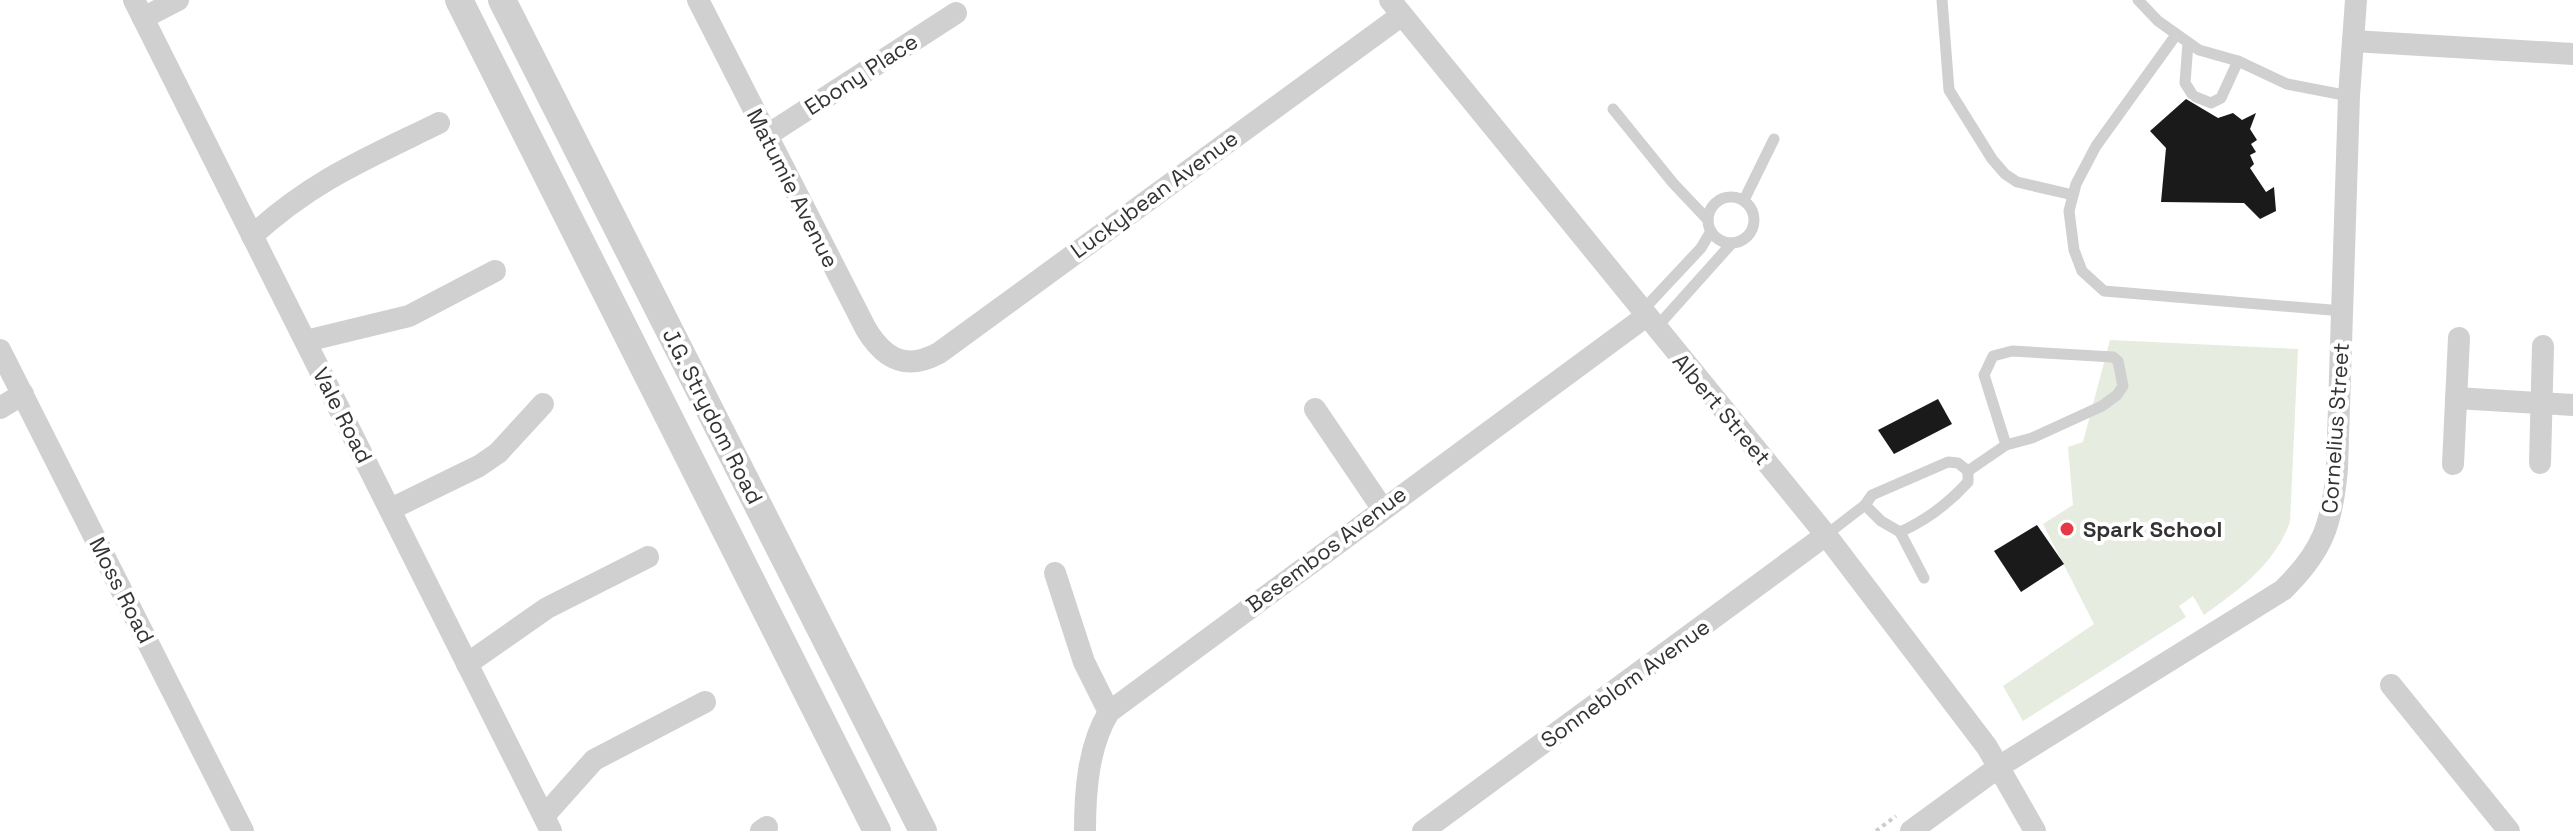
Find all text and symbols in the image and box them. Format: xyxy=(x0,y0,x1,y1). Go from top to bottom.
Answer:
street label: Ebony Place xyxy=(799,27,923,121)
street label: Matumie Avenue xyxy=(741,104,845,272)
street label: Luckybean Avenue xyxy=(1065,124,1243,264)
street label: J.G. Strydom Road xyxy=(657,323,769,509)
street label: Cornelius Street xyxy=(2315,342,2355,514)
street label: Albert Street xyxy=(1667,347,1777,471)
street label: Vale Road xyxy=(307,363,379,467)
street label: Besembos Avenue xyxy=(1240,480,1412,618)
place label: Spark School xyxy=(2083,515,2222,543)
marker: Spark School xyxy=(2058,520,2076,538)
street label: Moss Road xyxy=(83,532,161,648)
street label: Sonneblom Avenue xyxy=(1535,612,1715,754)

